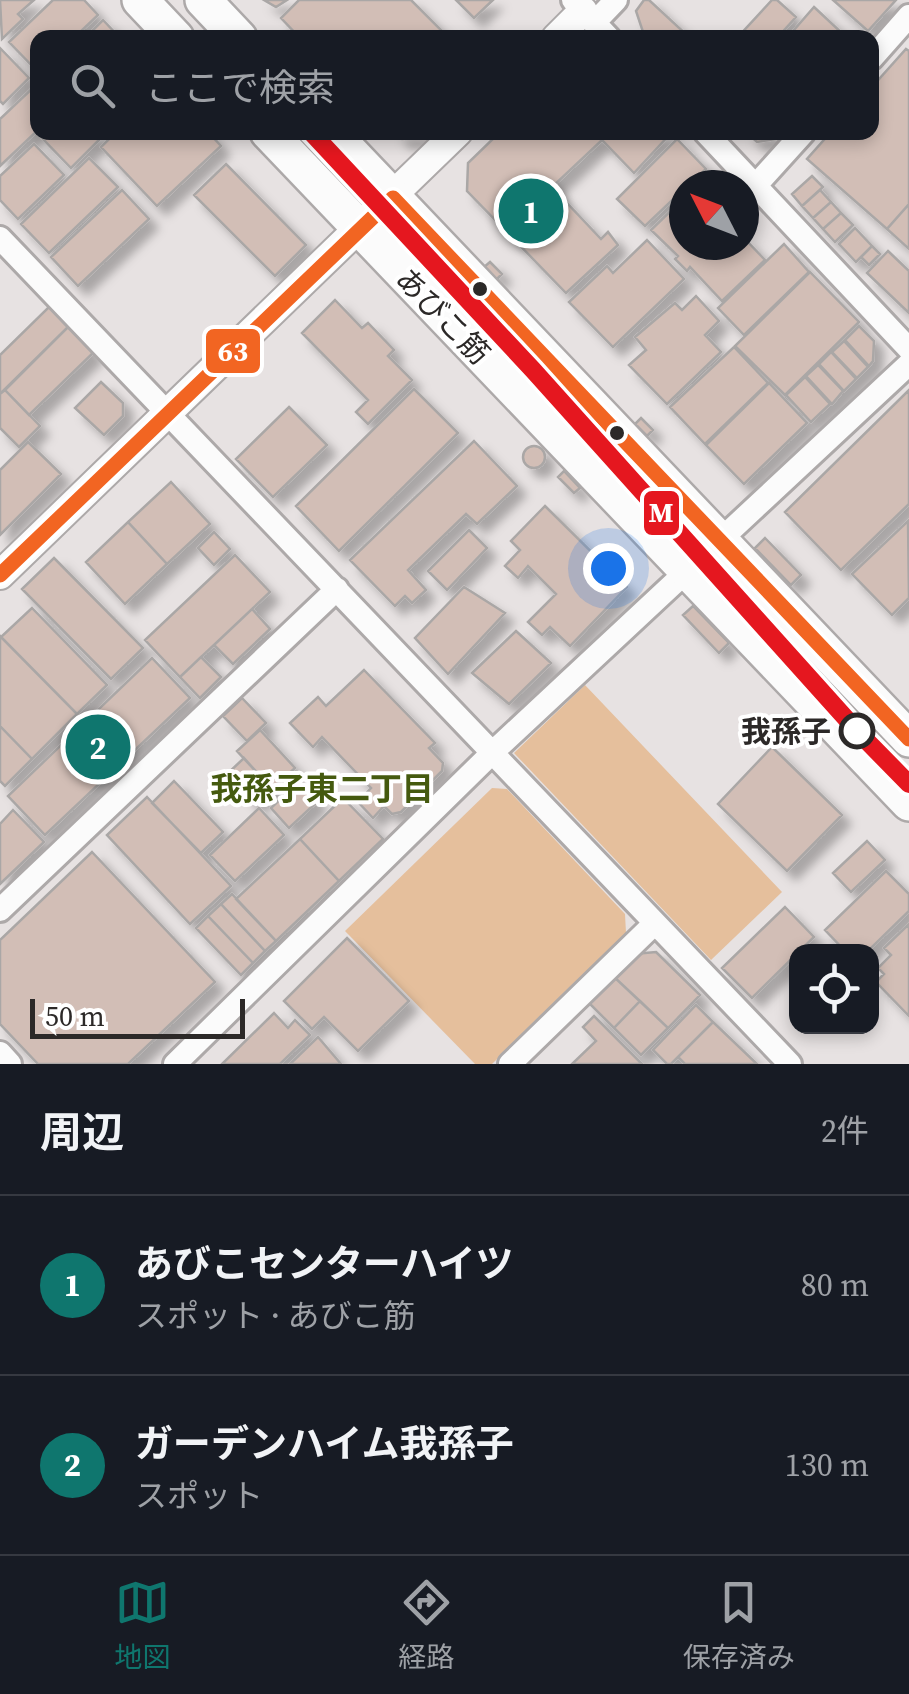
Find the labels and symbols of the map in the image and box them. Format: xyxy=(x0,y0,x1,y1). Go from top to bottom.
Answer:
north arrow xyxy=(669,170,759,260)
pin: 1 xyxy=(498,174,564,248)
street label: あびこ筋 xyxy=(387,259,499,373)
unlabelled marker xyxy=(470,279,490,299)
line badge: 63 xyxy=(204,327,262,375)
text: 63 xyxy=(218,332,248,370)
unlabelled marker xyxy=(607,423,627,443)
line badge: M xyxy=(642,489,681,537)
text: M xyxy=(648,493,674,531)
your location xyxy=(583,543,634,594)
pin: 2 xyxy=(66,710,130,784)
place label: 我孫子 xyxy=(741,711,831,752)
marker: 我孫子 xyxy=(840,714,874,748)
district label: 我孫子東二丁目 xyxy=(210,767,434,811)
scale bar xyxy=(30,994,245,1038)

